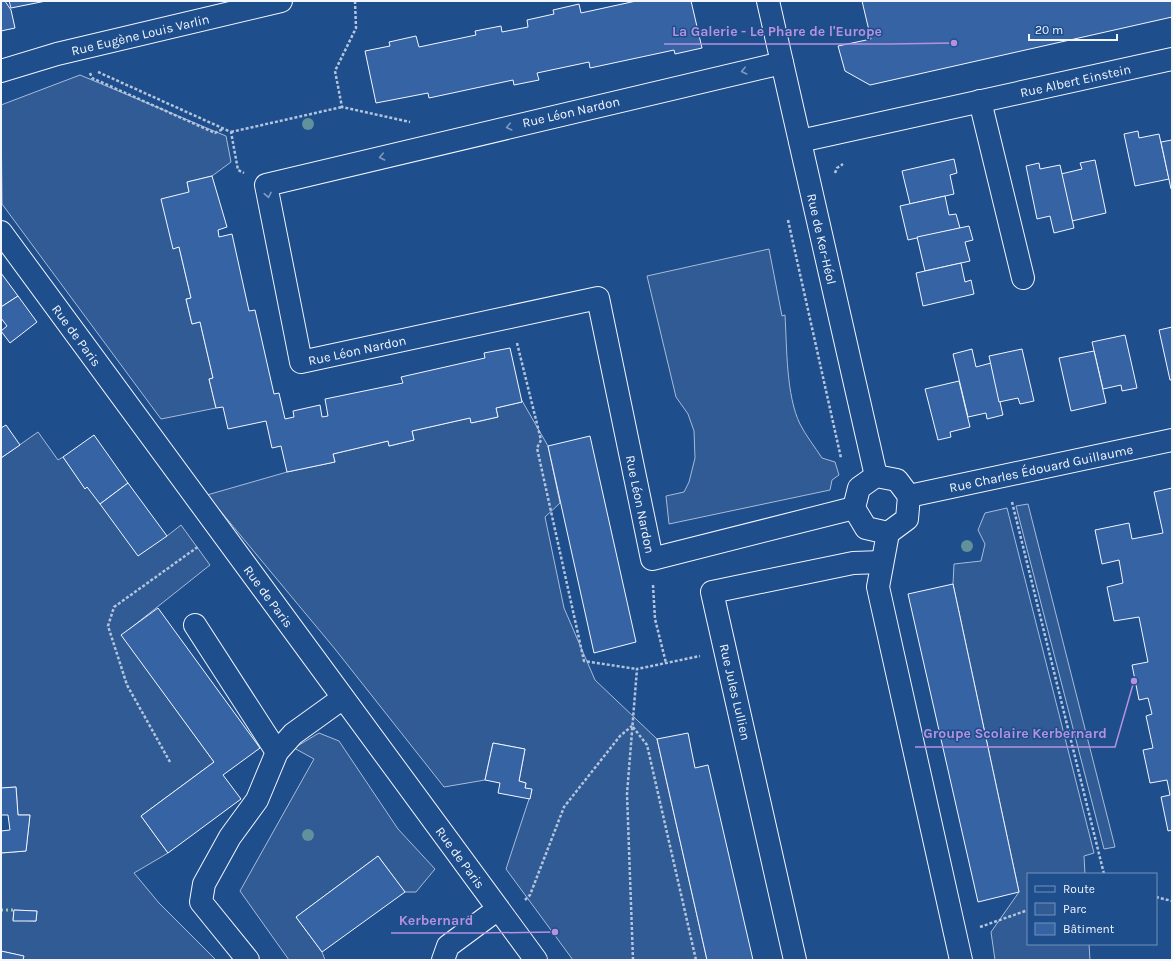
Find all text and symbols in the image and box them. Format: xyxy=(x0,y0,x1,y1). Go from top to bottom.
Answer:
street label: Rue Eugène Louis Varlin xyxy=(70,11,211,58)
scale bar xyxy=(1029,16,1117,42)
callout: La Galerie - Le Phare de l'Europe xyxy=(664,18,890,44)
text: La Galerie - Le Phare de l'Europe xyxy=(672,23,882,40)
text: 20 m xyxy=(1035,23,1063,37)
street label: Rue Albert Einstein xyxy=(1019,61,1132,100)
one-way arrow xyxy=(741,66,748,75)
street label: Rue Léon Nardon xyxy=(521,93,621,131)
one-way arrow xyxy=(505,122,512,131)
one-way arrow xyxy=(379,152,386,161)
one-way arrow xyxy=(263,192,271,198)
street label: Rue de Ker-Héol xyxy=(804,192,840,286)
street label: Rue de Paris xyxy=(49,301,105,369)
street label: Rue Léon Nardon xyxy=(307,332,407,368)
street label: Rue Charles Édouard Guillaume xyxy=(948,441,1135,495)
street label: Rue Léon Nardon xyxy=(623,454,658,555)
street label: Rue de Paris xyxy=(241,562,296,630)
street label: Rue Jules Lullien xyxy=(717,642,753,742)
callout: Groupe Scolaire Kerbernard xyxy=(915,721,1115,747)
text: Groupe Scolaire Kerbernard xyxy=(923,725,1107,742)
street label: Rue de Paris xyxy=(433,823,488,891)
legend xyxy=(1027,873,1157,945)
text: Route xyxy=(1063,882,1095,896)
text: Parc xyxy=(1063,902,1087,916)
callout: Kerbernard xyxy=(391,907,481,933)
text: Kerbernard xyxy=(399,912,473,929)
text: Bâtiment xyxy=(1063,922,1115,936)

